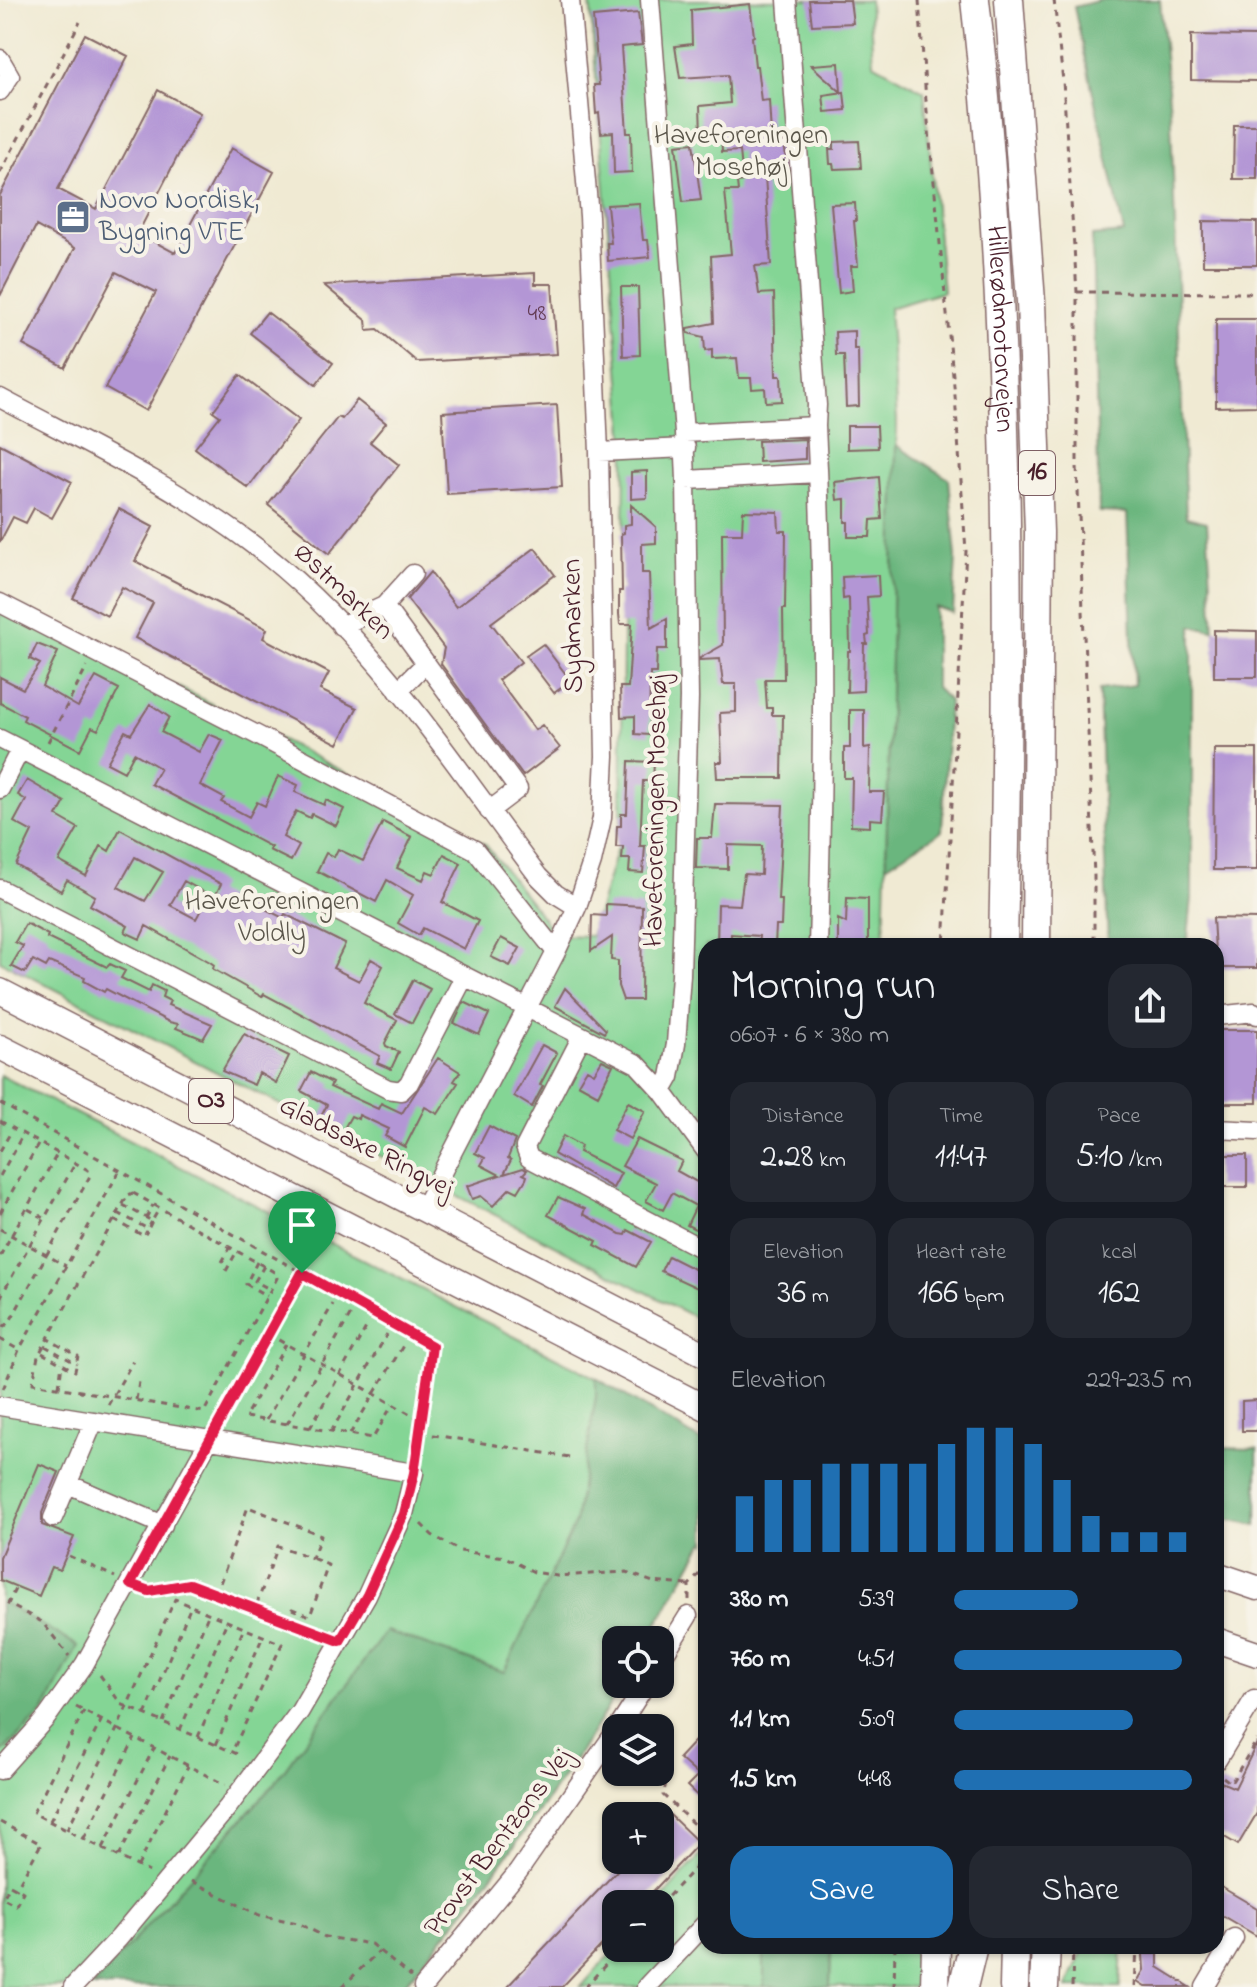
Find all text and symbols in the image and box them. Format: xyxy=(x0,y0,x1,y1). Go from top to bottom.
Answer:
park label: Haveforeningen Mosehøj xyxy=(654,116,828,189)
place label: Novo Nordisk, Bygning VTE xyxy=(98,181,259,254)
office icon: Novo Nordisk, Bygning VTE xyxy=(54,198,92,236)
street label: Hillerødmotorvejen xyxy=(974,224,1025,433)
house number: 48 xyxy=(528,297,546,332)
road number: 16 xyxy=(1019,451,1055,495)
street label: Østmarken xyxy=(283,533,403,651)
street label: Sydmarken xyxy=(552,559,596,693)
street label: Haveforeningen Mosehøj xyxy=(634,673,680,948)
park label: Haveforeningen Voldly xyxy=(185,882,359,955)
text: Morning run xyxy=(730,955,936,1019)
button: share xyxy=(1108,964,1192,1048)
text: 06:07 · 6 × 380 m xyxy=(730,1017,889,1055)
road number: O3 xyxy=(189,1079,233,1123)
street label: Gladsaxe Ringvej xyxy=(271,1086,462,1210)
text: Distance xyxy=(762,1101,844,1133)
text: Time xyxy=(939,1101,983,1133)
text: Pace xyxy=(1098,1101,1140,1133)
text: 2.28 xyxy=(760,1133,814,1183)
text: 11:47 xyxy=(935,1133,987,1183)
text: 5:10 xyxy=(1076,1133,1123,1183)
text: km xyxy=(814,1145,846,1177)
text: /km xyxy=(1123,1145,1162,1177)
pin xyxy=(268,1191,336,1273)
icon: arrive xyxy=(280,1203,324,1247)
text: Elevation xyxy=(763,1237,843,1269)
text: Heart rate xyxy=(916,1237,1006,1269)
text: kcal xyxy=(1102,1237,1136,1269)
text: 36 xyxy=(777,1269,806,1319)
text: 166 xyxy=(918,1269,958,1319)
text: 162 xyxy=(1098,1269,1140,1319)
text: m xyxy=(806,1281,829,1313)
text: bpm xyxy=(958,1281,1004,1313)
text: Elevation xyxy=(730,1362,826,1400)
text: 229–235 m xyxy=(1086,1362,1192,1400)
text: 380 m xyxy=(730,1581,788,1619)
text: 5:39 xyxy=(858,1581,894,1619)
map controls xyxy=(602,1626,674,1962)
button: locate xyxy=(602,1626,674,1698)
text: 760 m xyxy=(730,1641,790,1679)
text: 4:51 xyxy=(858,1641,894,1679)
text: 1.1 km xyxy=(730,1701,790,1739)
text: 5:09 xyxy=(858,1701,894,1739)
button: layers xyxy=(602,1714,674,1786)
street label: Provst Bentzons Vej xyxy=(414,1739,584,1946)
text: 1.5 km xyxy=(730,1761,797,1799)
text: 4:48 xyxy=(858,1761,891,1799)
button: + xyxy=(602,1802,674,1874)
button: Save xyxy=(730,1846,953,1938)
button: Share xyxy=(969,1846,1192,1938)
button: − xyxy=(602,1890,674,1962)

